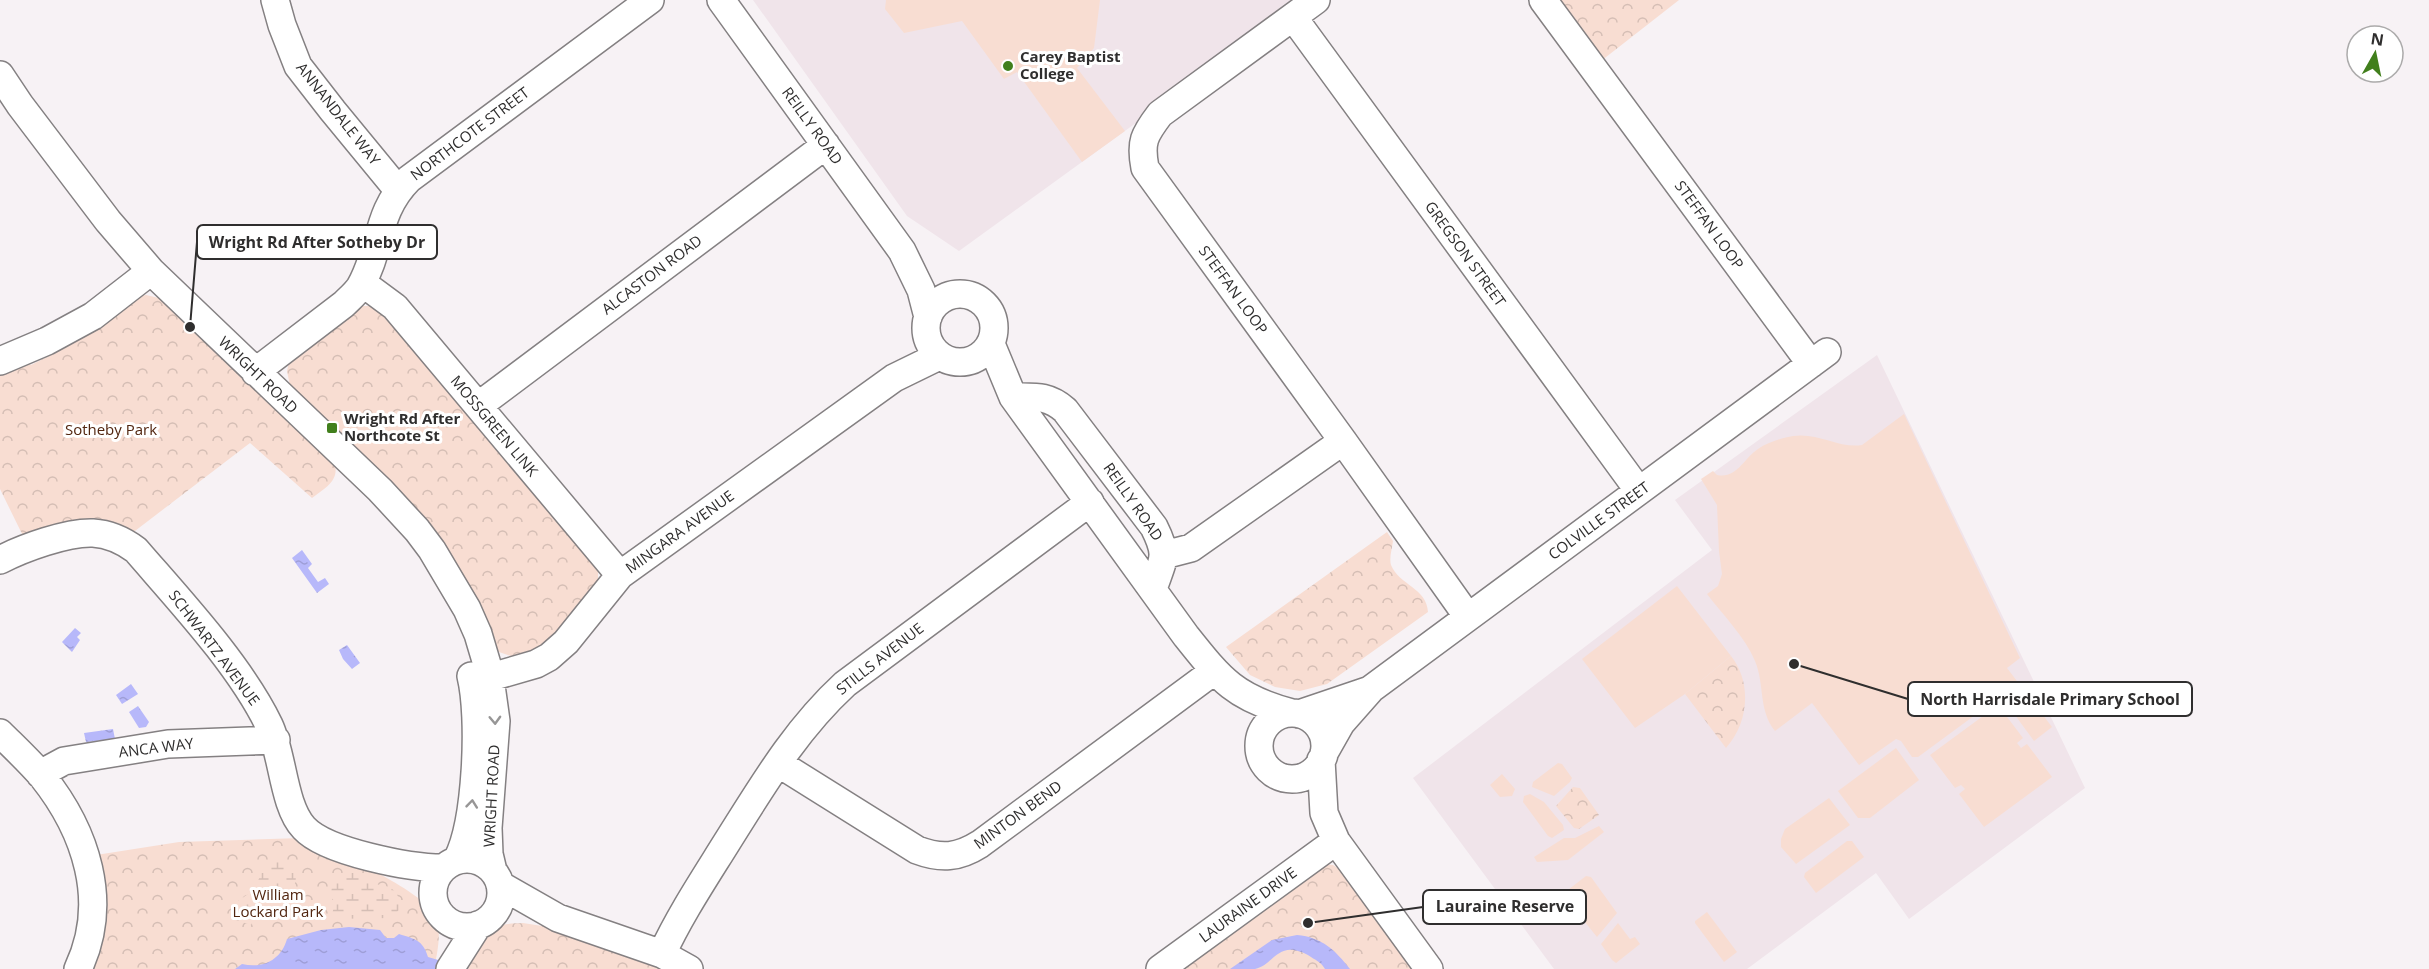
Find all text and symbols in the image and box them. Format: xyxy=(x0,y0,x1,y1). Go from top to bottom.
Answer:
north arrow xyxy=(2345,24,2405,84)
text: N xyxy=(2369,27,2385,51)
place label: Carey Baptist College xyxy=(1020,46,1121,83)
street label: ANNANDALE WAY xyxy=(292,58,386,169)
marker: Carey Baptist College xyxy=(1001,59,1015,73)
street label: NORTHCOTE STREET xyxy=(406,81,533,184)
street label: REILLY ROAD xyxy=(778,83,848,168)
street label: STEFFAN LOOP xyxy=(1671,176,1749,273)
street label: GREGSON STREET xyxy=(1421,197,1511,311)
callout: Wright Rd After Sotheby Dr xyxy=(197,225,437,259)
street label: ALCASTON ROAD xyxy=(597,230,706,319)
text: Wright Rd After Sotheby Dr xyxy=(209,231,425,253)
street label: STEFFAN LOOP xyxy=(1195,241,1273,338)
street label: WRIGHT ROAD xyxy=(215,331,303,417)
street label: MOSSGREEN LINK xyxy=(447,371,543,481)
place label: Wright Rd After Northcote St xyxy=(344,408,460,445)
park label: Sotheby Park xyxy=(65,419,157,439)
marker: Wright Rd After Northcote St xyxy=(325,421,339,435)
street label: REILLY ROAD xyxy=(1100,458,1168,544)
street label: COLVILLE STREET xyxy=(1544,476,1654,564)
street label: MINGARA AVENUE xyxy=(621,485,738,577)
street label: SCHWARTZ AVENUE xyxy=(165,586,265,709)
street label: STILLS AVENUE xyxy=(832,618,927,699)
callout: North Harrisdale Primary School xyxy=(1908,682,2192,716)
text: North Harrisdale Primary School xyxy=(1920,688,2180,710)
one-way arrow xyxy=(489,716,501,725)
street label: ANCA WAY xyxy=(117,732,195,762)
street label: WRIGHT ROAD xyxy=(478,744,504,848)
street label: MINTON BEND xyxy=(969,775,1065,853)
one-way arrow xyxy=(465,799,478,808)
street label: LAURAINE DRIVE xyxy=(1194,862,1300,946)
park label: William Lockard Park xyxy=(233,884,324,921)
callout: Lauraine Reserve xyxy=(1423,890,1586,924)
text: Lauraine Reserve xyxy=(1436,895,1574,917)

